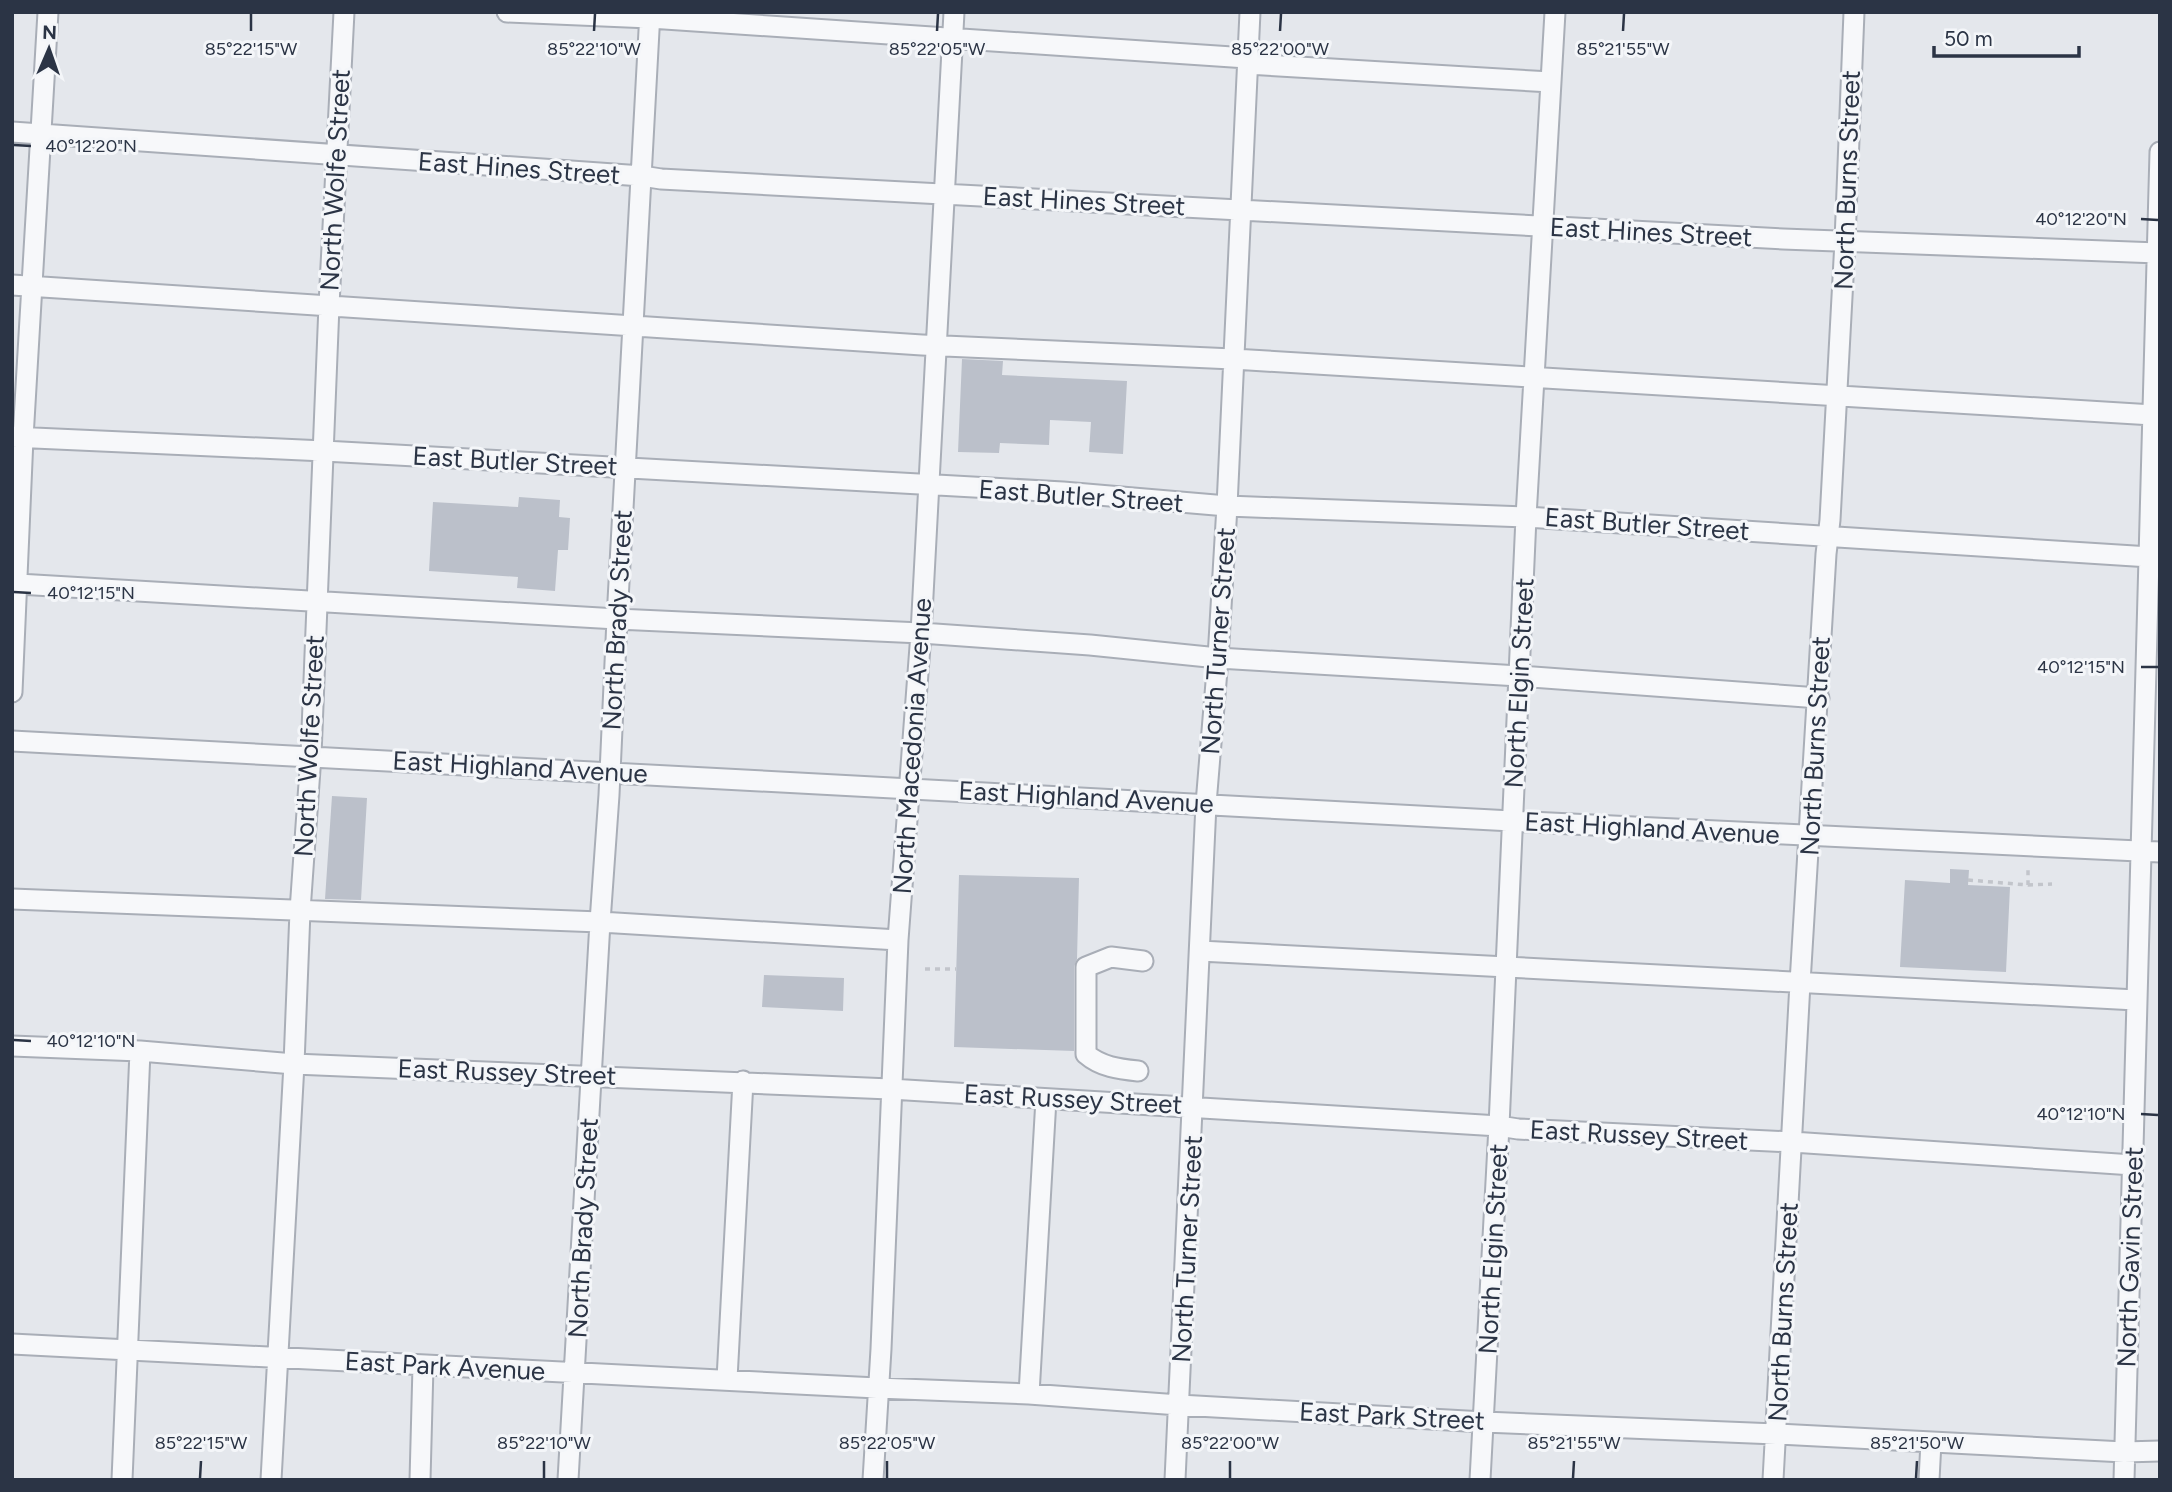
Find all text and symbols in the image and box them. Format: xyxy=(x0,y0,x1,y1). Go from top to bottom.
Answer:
north arrow xyxy=(14,14,84,84)
scale bar xyxy=(1934,14,2079,58)
text: N xyxy=(42,21,57,44)
text: 50 m xyxy=(1944,26,1993,51)
text: 85°22'15"W xyxy=(205,38,298,60)
text: 85°22'10"W xyxy=(547,38,642,60)
text: 85°22'05"W xyxy=(889,38,986,60)
text: 85°22'00"W xyxy=(1231,38,1330,60)
text: 85°21'55"W xyxy=(1577,38,1670,60)
street label: North Wolfe Street xyxy=(313,68,357,292)
street label: North Burns Street xyxy=(1827,69,1867,290)
text: 40°12'20"N xyxy=(45,135,137,157)
street label: East Hines Street xyxy=(417,145,621,191)
street label: East Hines Street xyxy=(982,180,1186,222)
text: 40°12'20"N xyxy=(2035,208,2127,230)
street label: East Hines Street xyxy=(1549,211,1753,253)
street label: East Butler Street xyxy=(412,440,618,482)
street label: East Butler Street xyxy=(978,473,1185,519)
street label: East Butler Street xyxy=(1544,501,1751,547)
street label: North Brady Street xyxy=(595,509,639,731)
street label: North Turner Street xyxy=(1194,526,1242,756)
street label: North Elgin Street xyxy=(1498,577,1541,789)
text: 40°12'15"N xyxy=(47,582,135,604)
street label: North Macedonia Avenue xyxy=(886,597,938,895)
street label: North Wolfe Street xyxy=(287,634,331,858)
street label: North Burns Street xyxy=(1793,635,1837,857)
text: 40°12'15"N xyxy=(2037,656,2125,678)
street label: East Highland Avenue xyxy=(392,744,648,790)
street label: East Highland Avenue xyxy=(958,774,1214,820)
street label: East Highland Avenue xyxy=(1524,805,1780,851)
text: 40°12'10"N xyxy=(46,1030,136,1052)
street label: East Russey Street xyxy=(397,1052,617,1092)
street label: East Russey Street xyxy=(963,1077,1183,1121)
text: 40°12'10"N xyxy=(2036,1103,2126,1125)
street label: East Russey Street xyxy=(1529,1113,1749,1157)
street label: North Brady Street xyxy=(561,1117,605,1339)
street label: North Turner Street xyxy=(1165,1134,1209,1364)
street label: North Elgin Street xyxy=(1472,1143,1515,1355)
street label: North Gavin Street xyxy=(2110,1146,2150,1368)
street label: North Burns Street xyxy=(1761,1201,1805,1423)
street label: East Park Avenue xyxy=(344,1345,546,1387)
street label: East Park Street xyxy=(1298,1395,1486,1437)
text: 85°22'15"W xyxy=(155,1432,248,1454)
text: 85°22'10"W xyxy=(497,1432,592,1454)
text: 85°22'05"W xyxy=(839,1432,936,1454)
text: 85°22'00"W xyxy=(1181,1432,1280,1454)
text: 85°21'55"W xyxy=(1528,1432,1621,1454)
text: 85°21'50"W xyxy=(1870,1432,1965,1454)

